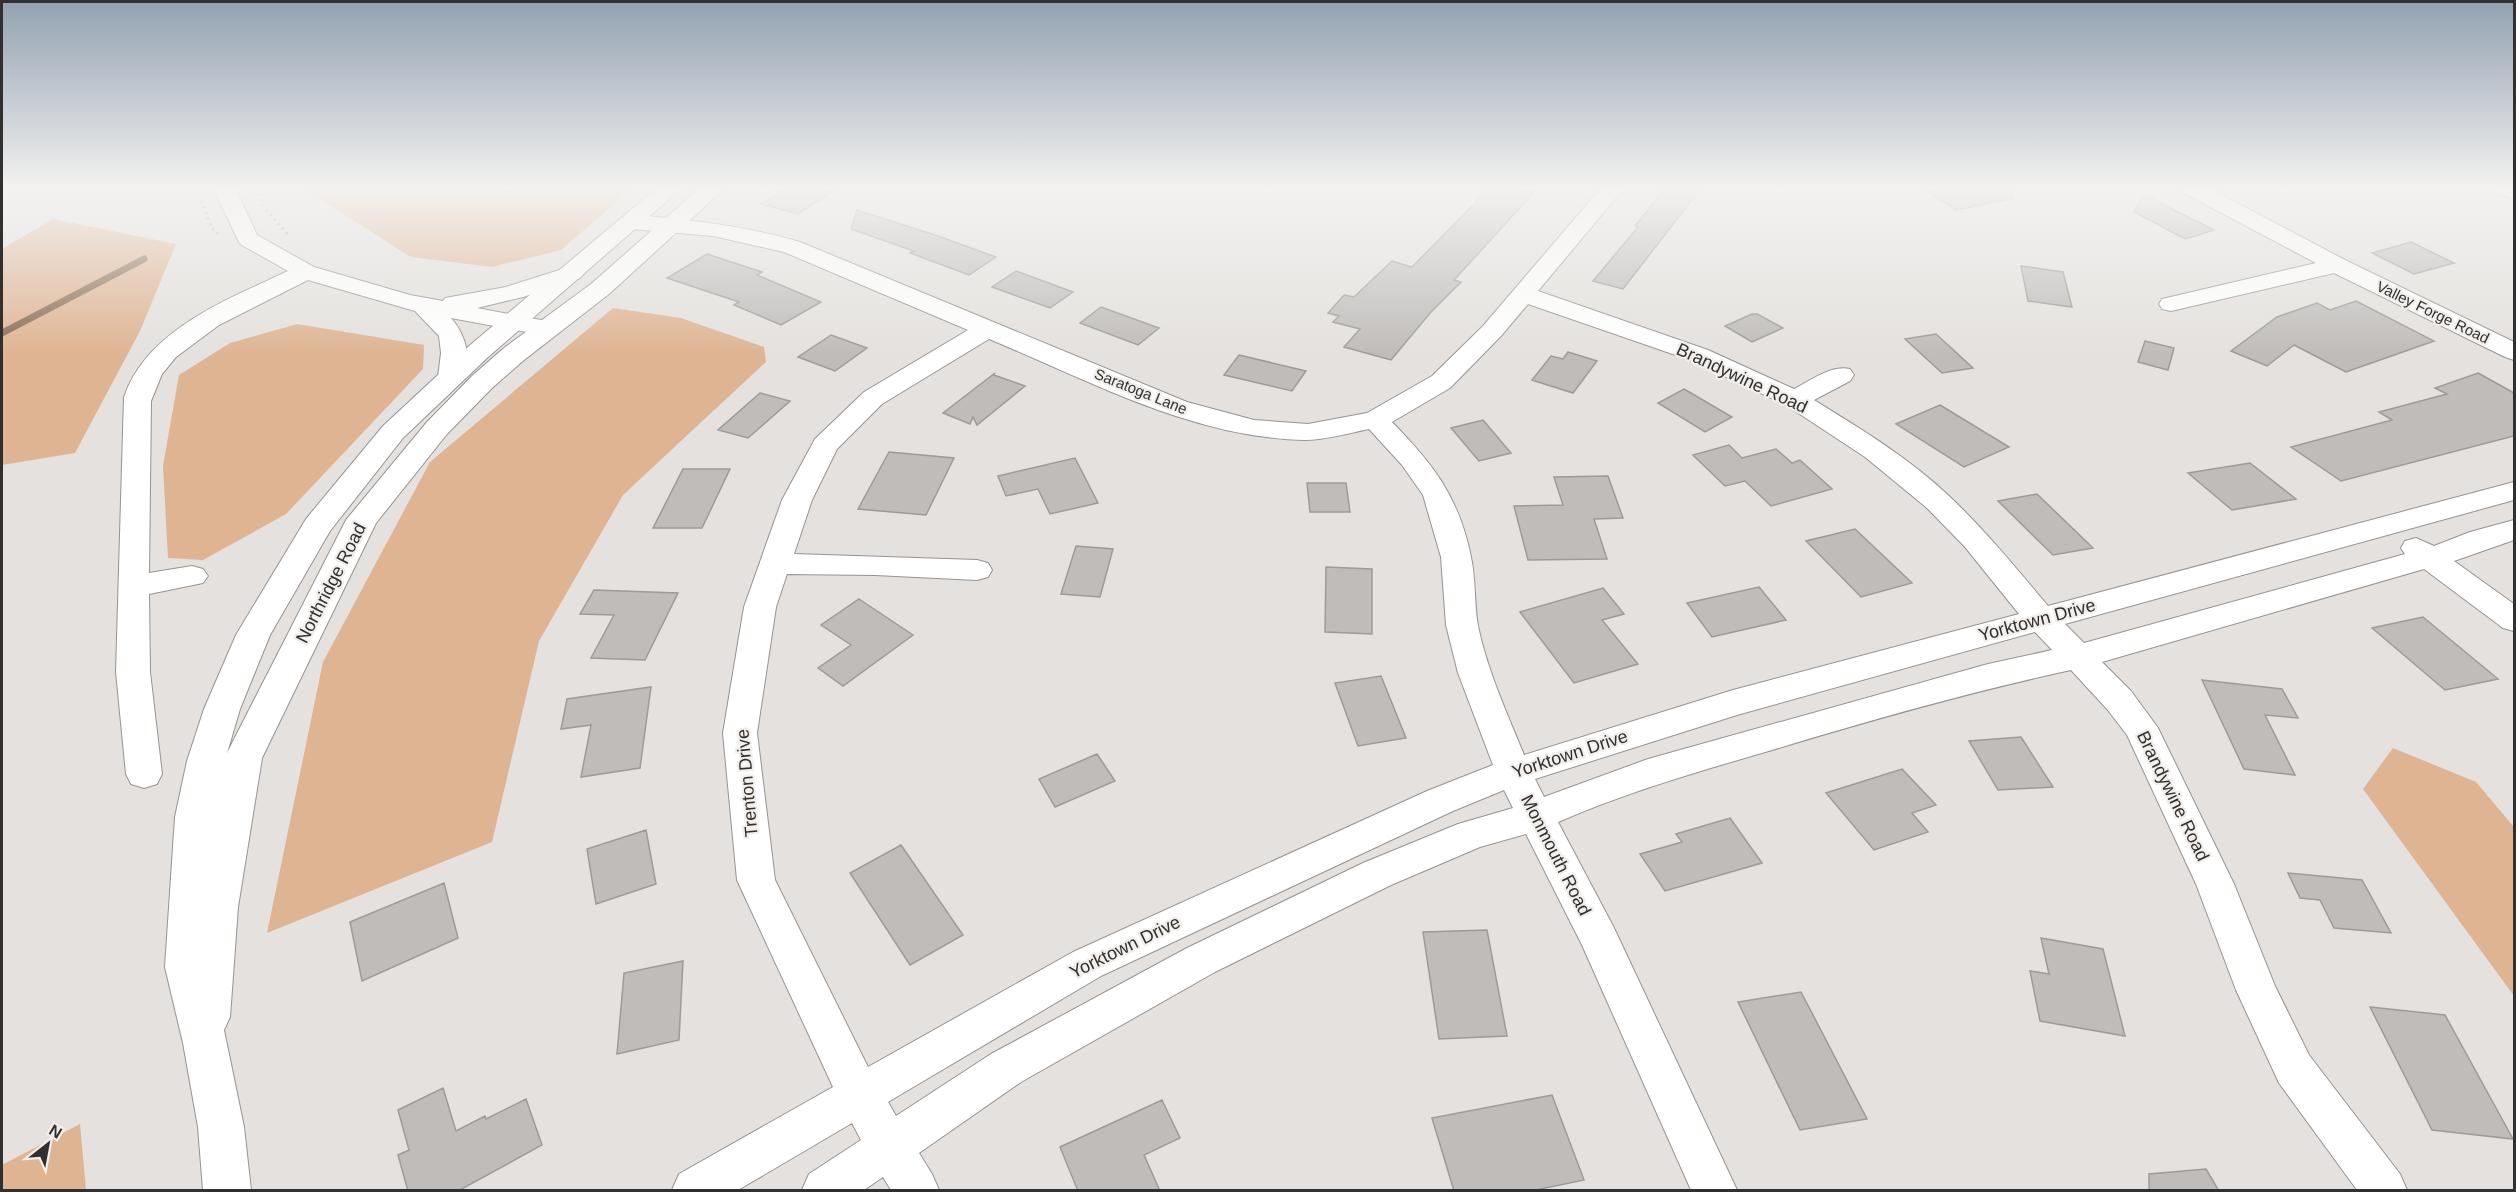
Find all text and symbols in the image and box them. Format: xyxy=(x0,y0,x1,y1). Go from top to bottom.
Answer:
street label: Valley Forge Road xyxy=(2374,277,2492,347)
street label: Brandywine Road xyxy=(1673,339,1811,417)
street label: Saratoga Lane xyxy=(1092,365,1190,417)
street label: Northridge Road xyxy=(292,520,370,646)
street label: Yorktown Drive xyxy=(1976,595,2098,645)
street label: Yorktown Drive xyxy=(1510,726,1630,782)
street label: Trenton Drive xyxy=(732,728,762,838)
street label: Brandywine Road xyxy=(2133,728,2213,864)
street label: Monmouth Road xyxy=(1517,791,1595,919)
street label: Yorktown Drive xyxy=(1067,912,1183,982)
north arrow xyxy=(18,1114,78,1174)
text: N xyxy=(46,1121,65,1142)

